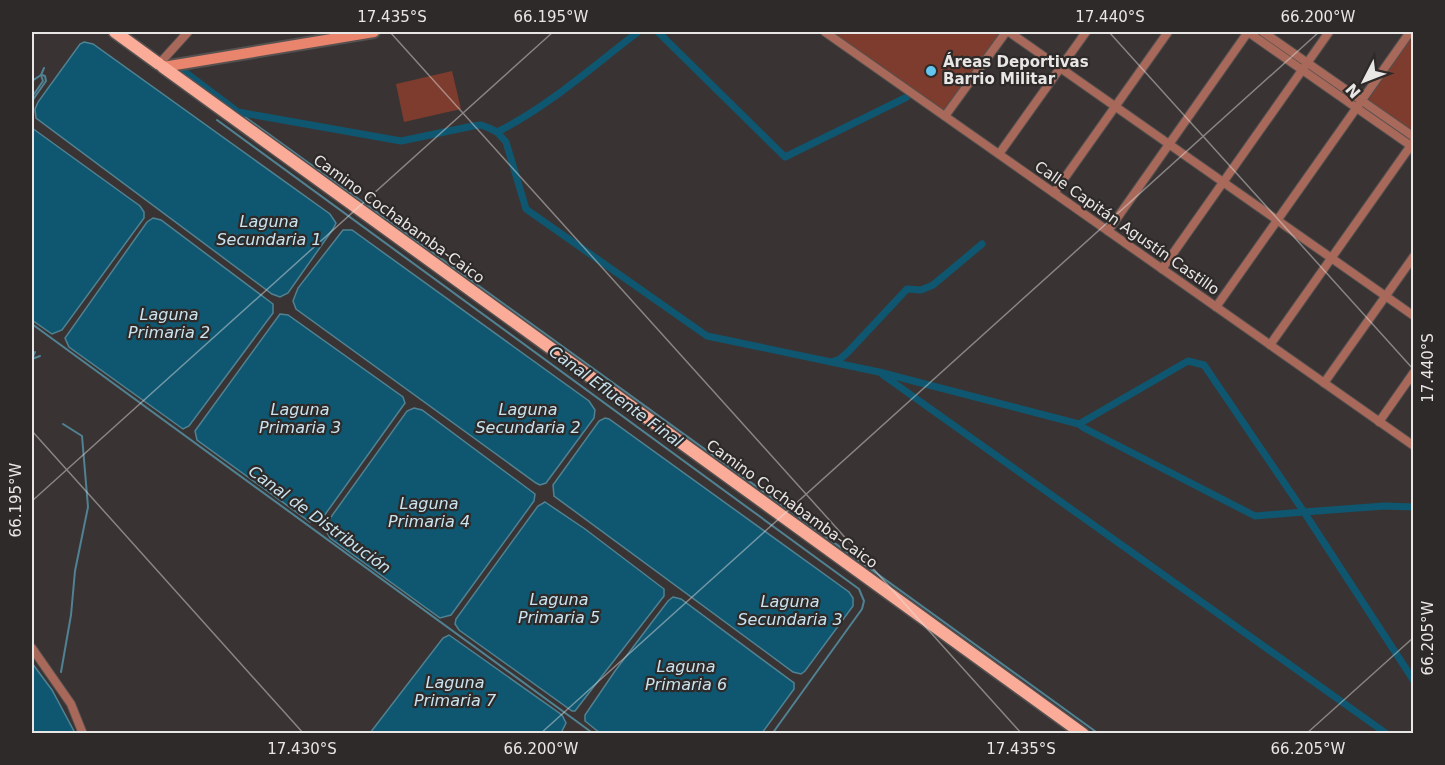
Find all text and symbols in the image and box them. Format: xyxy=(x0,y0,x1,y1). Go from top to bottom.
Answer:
text: 17.435°S xyxy=(357,8,427,26)
text: 66.195°W xyxy=(514,8,589,26)
text: 17.440°S xyxy=(1075,8,1145,26)
text: 66.200°W xyxy=(1281,8,1356,26)
north arrow xyxy=(1334,51,1394,111)
place label: Áreas Deportivas Barrio Militar xyxy=(943,52,1089,88)
marker: Áreas Deportivas Barrio Militar xyxy=(924,64,938,78)
text: N xyxy=(1342,79,1365,102)
street label: Camino Cochabamba-Caico xyxy=(310,151,488,287)
street label: Calle Capitán Agustín Castillo xyxy=(1031,157,1223,299)
water label: Laguna Secundaria 1 xyxy=(216,212,322,249)
water label: Laguna Primaria 2 xyxy=(128,305,210,342)
text: 17.440°S xyxy=(1419,333,1437,403)
water label: Canal Efluente Final xyxy=(545,342,687,452)
water label: Laguna Primaria 3 xyxy=(259,400,341,437)
water label: Laguna Secundaria 2 xyxy=(475,400,581,437)
street label: Camino Cochabamba-Caico xyxy=(703,436,881,572)
water label: Canal de Distribución xyxy=(245,461,395,577)
text: 66.195°W xyxy=(7,462,25,537)
water label: Laguna Primaria 4 xyxy=(388,494,470,531)
water label: Laguna Primaria 5 xyxy=(518,590,600,627)
water label: Laguna Secundaria 3 xyxy=(737,592,843,629)
text: 66.205°W xyxy=(1419,600,1437,675)
water label: Laguna Primaria 6 xyxy=(645,657,727,694)
water label: Laguna Primaria 7 xyxy=(414,673,497,710)
text: 17.430°S xyxy=(267,740,337,758)
text: 66.200°W xyxy=(504,740,579,758)
text: 17.435°S xyxy=(986,740,1056,758)
text: 66.205°W xyxy=(1271,740,1346,758)

